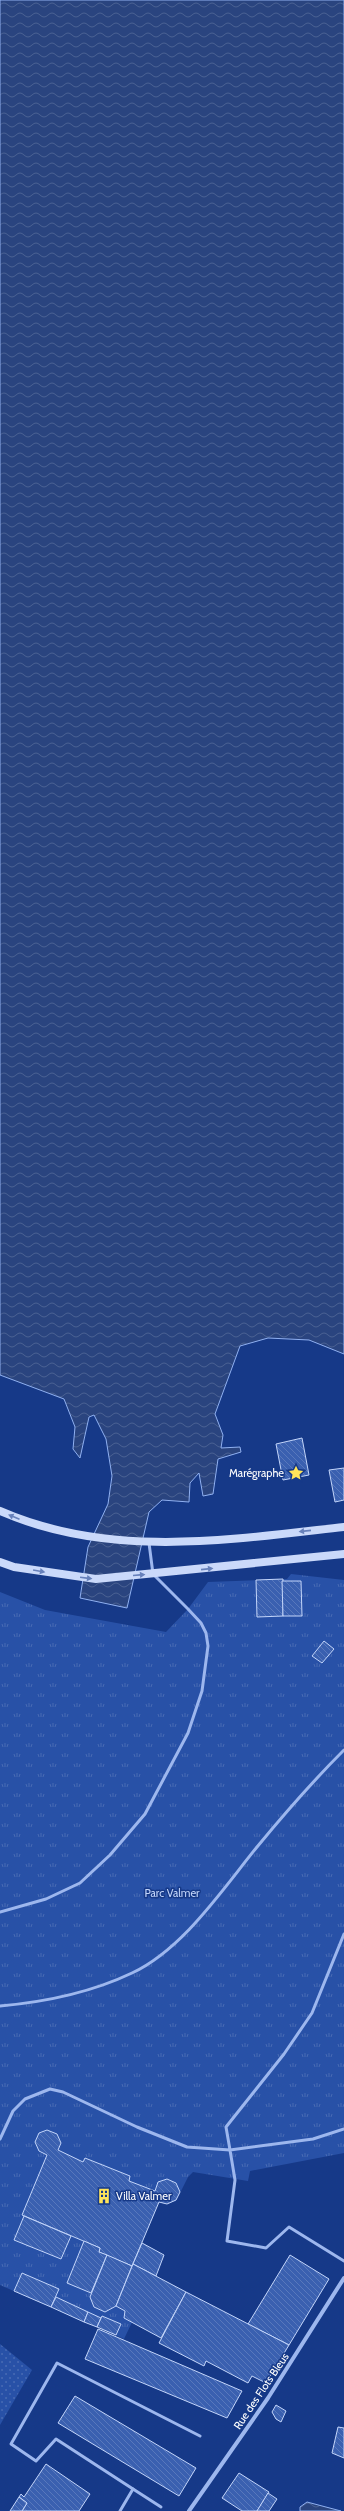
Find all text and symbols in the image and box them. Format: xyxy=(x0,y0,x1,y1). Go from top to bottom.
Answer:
place icon: Marégraphe xyxy=(287,1464,305,1482)
place label: Marégraphe xyxy=(229,1466,284,1480)
one-way arrow xyxy=(8,1514,20,1520)
one-way arrow xyxy=(299,1528,311,1534)
one-way arrow xyxy=(201,1565,213,1572)
one-way arrow xyxy=(32,1568,45,1574)
one-way arrow xyxy=(133,1572,145,1579)
one-way arrow xyxy=(80,1575,92,1581)
park label: Parc Valmer xyxy=(144,1886,200,1900)
building icon: Villa Valmer xyxy=(95,2187,113,2205)
place label: Villa Valmer xyxy=(116,2189,172,2203)
street label: Rue des Flots Bleus xyxy=(230,2350,292,2432)

